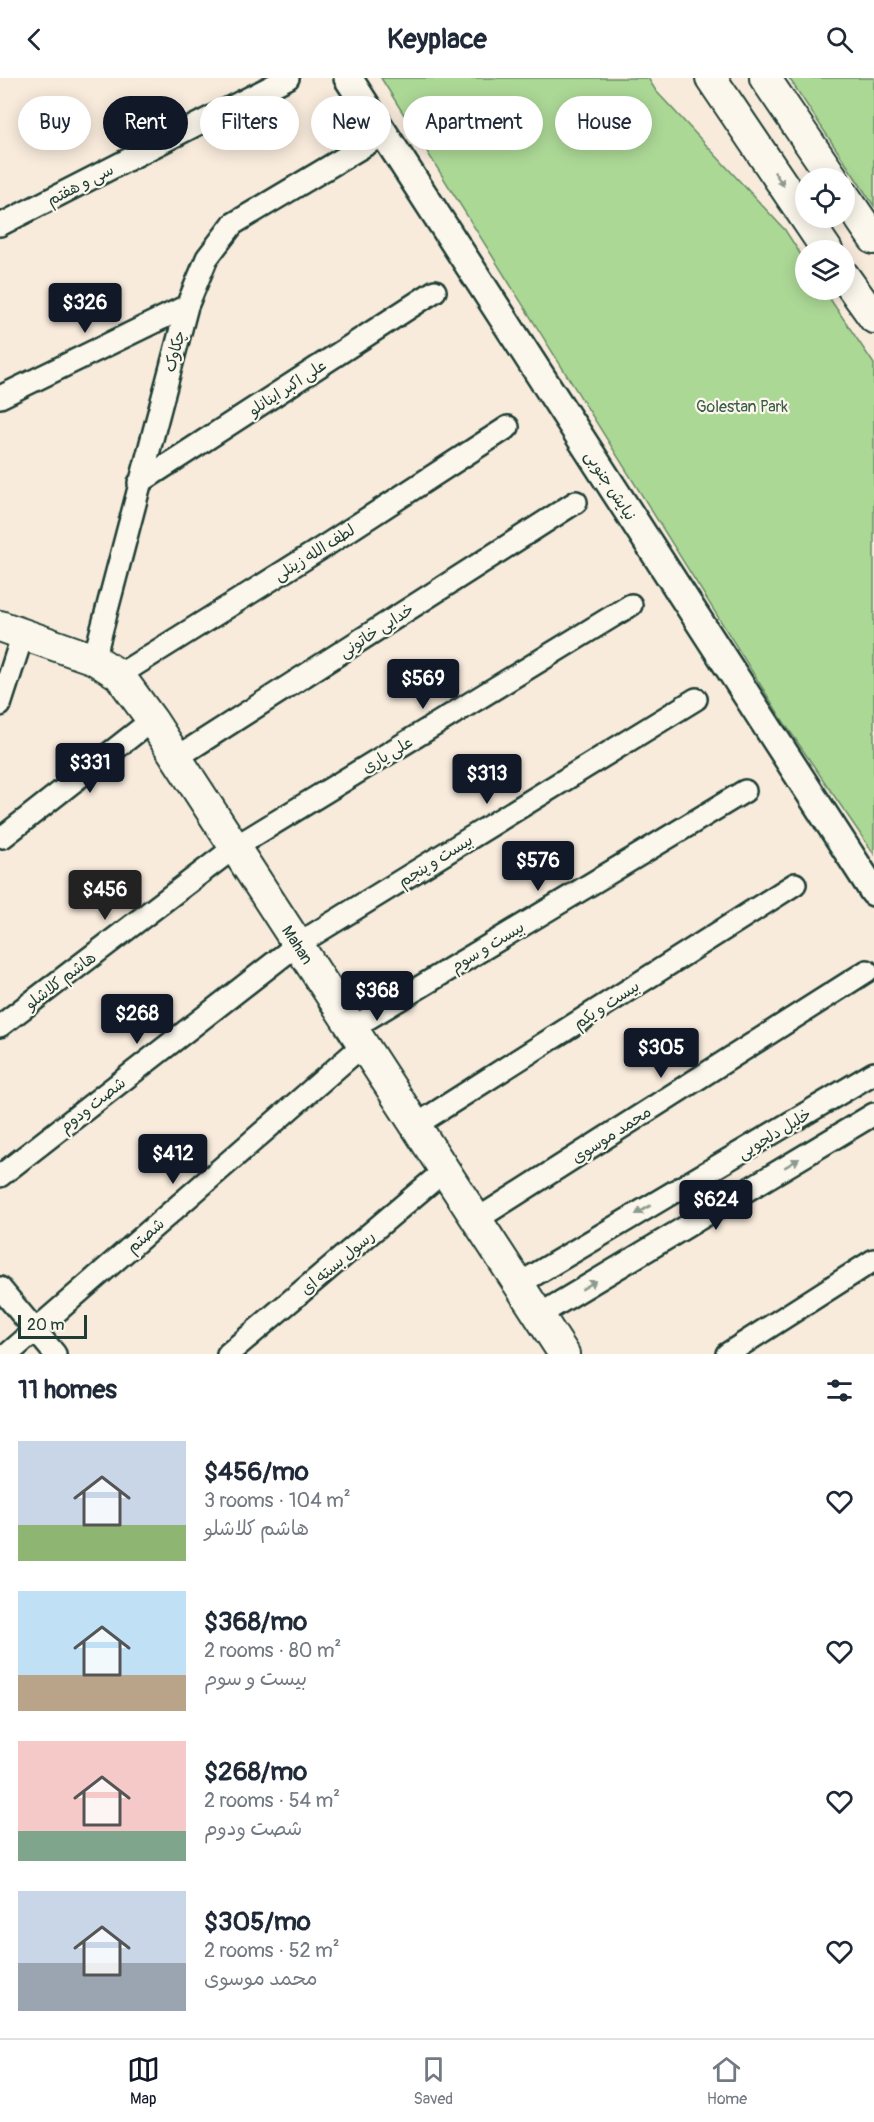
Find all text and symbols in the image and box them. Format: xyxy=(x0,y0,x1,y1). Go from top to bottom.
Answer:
icon: back xyxy=(18,23,51,56)
text: Keyplace xyxy=(387,23,487,56)
icon: search xyxy=(823,23,856,56)
chip: Buy xyxy=(18,96,91,150)
chip: Rent xyxy=(103,96,188,150)
chip: Filters xyxy=(200,96,299,150)
chip: New xyxy=(311,96,391,150)
chip: Apartment xyxy=(403,96,543,150)
chip: House xyxy=(555,96,652,150)
street label: سی و هفتم xyxy=(44,160,118,212)
map controls xyxy=(795,168,855,300)
button: locate xyxy=(795,168,855,228)
one-way arrow xyxy=(773,170,785,186)
button: layers xyxy=(795,240,855,300)
pin: $326 xyxy=(49,283,121,334)
text: $326 xyxy=(63,290,107,315)
street label: چکاوک xyxy=(160,328,190,374)
street label: علی اکبر اینانلو xyxy=(244,355,330,421)
park label: Golestan Park xyxy=(696,397,788,417)
street label: نیایش جنوبی xyxy=(580,447,640,524)
street label: لطف الله زینلی xyxy=(270,520,359,586)
street label: خدایی خاتونی xyxy=(335,599,418,662)
pin: $569 xyxy=(387,659,459,710)
text: $569 xyxy=(401,666,445,691)
street label: علی یاری xyxy=(359,732,416,778)
pin: $331 xyxy=(54,743,126,794)
text: $331 xyxy=(70,750,110,775)
pin: $313 xyxy=(451,754,523,805)
text: $313 xyxy=(467,761,507,786)
street label: بیست و پنجم xyxy=(394,830,478,893)
pin: $576 xyxy=(502,841,574,892)
text: $576 xyxy=(516,848,560,873)
pin: $456 xyxy=(69,870,141,921)
text: $456 xyxy=(83,877,127,902)
street label: بیست و سوم xyxy=(447,917,529,978)
street label: Mahan xyxy=(277,922,317,968)
street label: هاشم کلاشلو xyxy=(20,948,101,1016)
pin: $368 xyxy=(341,971,413,1022)
street label: بیست و یکم xyxy=(570,976,644,1035)
text: $368 xyxy=(355,978,399,1003)
pin: $268 xyxy=(101,994,173,1045)
text: $268 xyxy=(115,1001,159,1026)
pin: $305 xyxy=(625,1028,697,1079)
text: $305 xyxy=(638,1035,684,1060)
street label: شصت ودوم xyxy=(55,1073,131,1138)
street label: محمد موسوی xyxy=(568,1102,655,1168)
street label: خلیل دلجویی xyxy=(734,1104,815,1164)
pin: $412 xyxy=(137,1134,209,1185)
text: $412 xyxy=(152,1141,194,1166)
one-way arrow xyxy=(784,1157,800,1168)
pin: $624 xyxy=(680,1180,752,1231)
text: $624 xyxy=(693,1187,739,1212)
one-way arrow xyxy=(635,1205,651,1216)
street label: شصتم xyxy=(123,1214,170,1259)
street label: رسول بسته ای xyxy=(297,1226,379,1299)
one-way arrow xyxy=(581,1279,597,1290)
scale bar xyxy=(18,1312,87,1340)
text: 20 m xyxy=(27,1315,65,1335)
text: 11 homes xyxy=(18,1374,117,1406)
icon: filters xyxy=(823,1374,856,1407)
text: $456/mo xyxy=(204,1456,309,1488)
icon: home xyxy=(66,1465,138,1537)
icon: heart xyxy=(823,1485,856,1518)
text: 3 rooms · 104 m² xyxy=(204,1488,351,1513)
text: هاشم کلاشلو xyxy=(204,1516,309,1541)
text: $368/mo xyxy=(204,1606,307,1638)
icon: home xyxy=(66,1615,138,1687)
icon: heart xyxy=(823,1635,856,1668)
text: 2 rooms · 80 m² xyxy=(204,1638,341,1663)
text: بیست و سوم xyxy=(204,1666,307,1691)
text: $268/mo xyxy=(204,1756,307,1788)
icon: home xyxy=(66,1765,138,1837)
icon: heart xyxy=(823,1785,856,1818)
text: 2 rooms · 54 m² xyxy=(204,1788,340,1813)
text: شصت ودوم xyxy=(204,1816,302,1841)
text: $305/mo xyxy=(204,1906,311,1938)
icon: home xyxy=(66,1915,138,1987)
icon: heart xyxy=(823,1935,856,1968)
text: 2 rooms · 52 m² xyxy=(204,1938,340,1963)
text: محمد موسوی xyxy=(204,1966,317,1991)
tab: Map xyxy=(127,2053,160,2109)
tab: Saved xyxy=(413,2053,453,2109)
tab: Home xyxy=(707,2053,747,2109)

